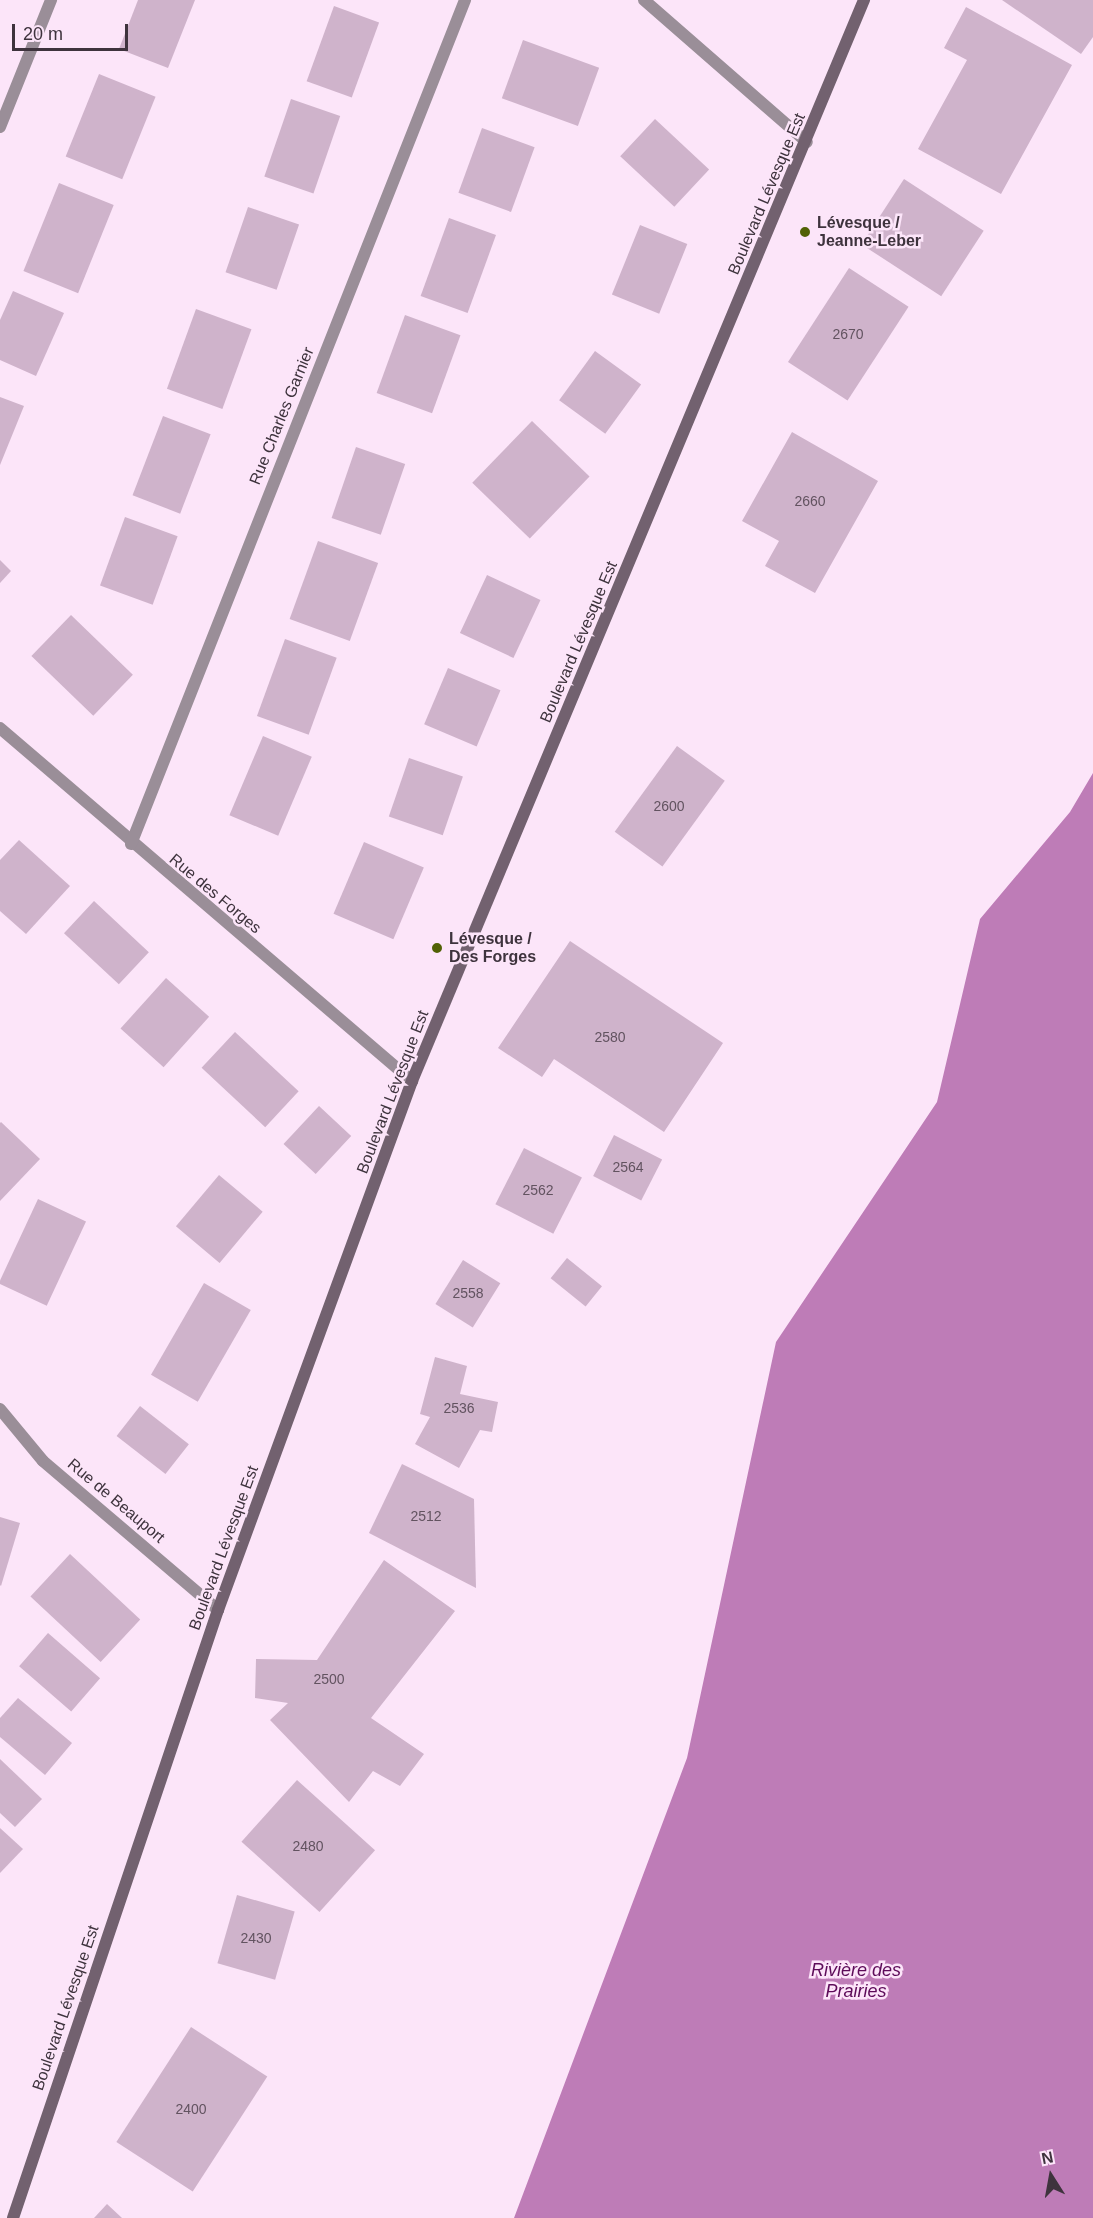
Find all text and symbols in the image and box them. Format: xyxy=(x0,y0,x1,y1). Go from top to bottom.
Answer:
scale bar xyxy=(15,12,130,50)
text: 20 m xyxy=(23,24,63,44)
street label: Boulevard Lévesque Est xyxy=(724,110,810,278)
place label: Lévesque / Jeanne-Leber xyxy=(817,213,921,251)
marker: Lévesque / Jeanne-Leber xyxy=(798,225,812,239)
house number: 2670 xyxy=(832,326,864,342)
street label: Rue Charles Garnier xyxy=(246,344,318,488)
house number: 2660 xyxy=(794,493,826,509)
street label: Boulevard Lévesque Est xyxy=(536,558,622,726)
house number: 2600 xyxy=(653,798,685,814)
street label: Rue des Forges xyxy=(165,850,265,938)
place label: Lévesque / Des Forges xyxy=(449,929,536,967)
marker: Lévesque / Des Forges xyxy=(430,941,444,955)
street label: Boulevard Lévesque Est xyxy=(353,1008,433,1176)
house number: 2580 xyxy=(594,1029,626,1045)
house number: 2564 xyxy=(612,1159,644,1175)
house number: 2562 xyxy=(522,1182,554,1198)
house number: 2558 xyxy=(452,1285,484,1301)
house number: 2536 xyxy=(443,1400,475,1416)
street label: Rue de Beauport xyxy=(63,1455,169,1547)
street label: Boulevard Lévesque Est xyxy=(185,1463,263,1633)
house number: 2512 xyxy=(410,1508,442,1524)
house number: 2500 xyxy=(313,1671,345,1687)
house number: 2480 xyxy=(292,1838,324,1854)
street label: Boulevard Lévesque Est xyxy=(29,1923,103,2093)
house number: 2430 xyxy=(240,1930,272,1946)
water label: Rivière des Prairies xyxy=(811,1960,901,2002)
house number: 2400 xyxy=(175,2101,207,2117)
north arrow xyxy=(1021,2146,1081,2206)
text: N xyxy=(1040,2148,1055,2167)

